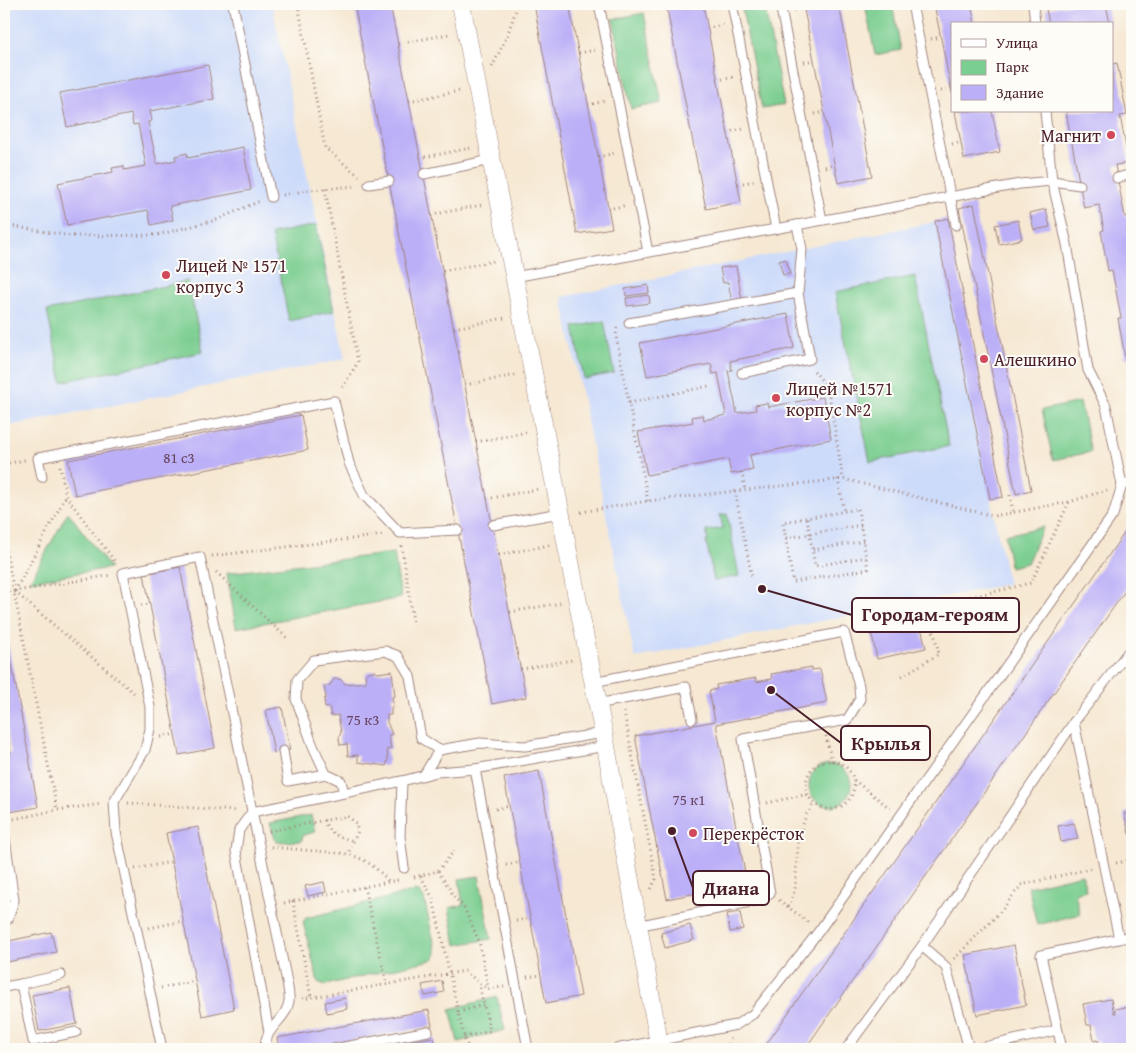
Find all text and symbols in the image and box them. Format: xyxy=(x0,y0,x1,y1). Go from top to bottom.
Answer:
legend xyxy=(951,22,1114,112)
text: Улица xyxy=(996,32,1039,53)
text: Парк xyxy=(996,56,1029,77)
text: Здание xyxy=(996,82,1044,103)
place label: Магнит xyxy=(1041,122,1101,149)
marker: Магнит xyxy=(1105,129,1117,141)
place label: Лицей № 1571 корпус 3 xyxy=(176,252,287,300)
marker: Лицей № 1571 корпус 3 xyxy=(160,269,172,281)
place label: Алешкино xyxy=(994,346,1077,373)
marker: Алешкино xyxy=(978,353,990,365)
place label: Лицей №1571 корпус №2 xyxy=(786,375,893,423)
marker: Лицей №1571 корпус №2 xyxy=(770,392,782,404)
house number: 81 с3 xyxy=(163,447,195,468)
callout: Городам-героям xyxy=(852,598,1019,632)
text: Городам-героям xyxy=(862,600,1008,628)
house number: 75 к3 xyxy=(347,709,379,730)
callout: Крылья xyxy=(841,726,930,760)
text: Крылья xyxy=(851,729,921,757)
house number: 75 к1 xyxy=(673,789,705,810)
place label: Перекрёсток xyxy=(703,820,805,847)
marker: Перекрёсток xyxy=(687,827,699,839)
callout: Диана xyxy=(693,871,769,905)
text: Диана xyxy=(702,874,759,902)

